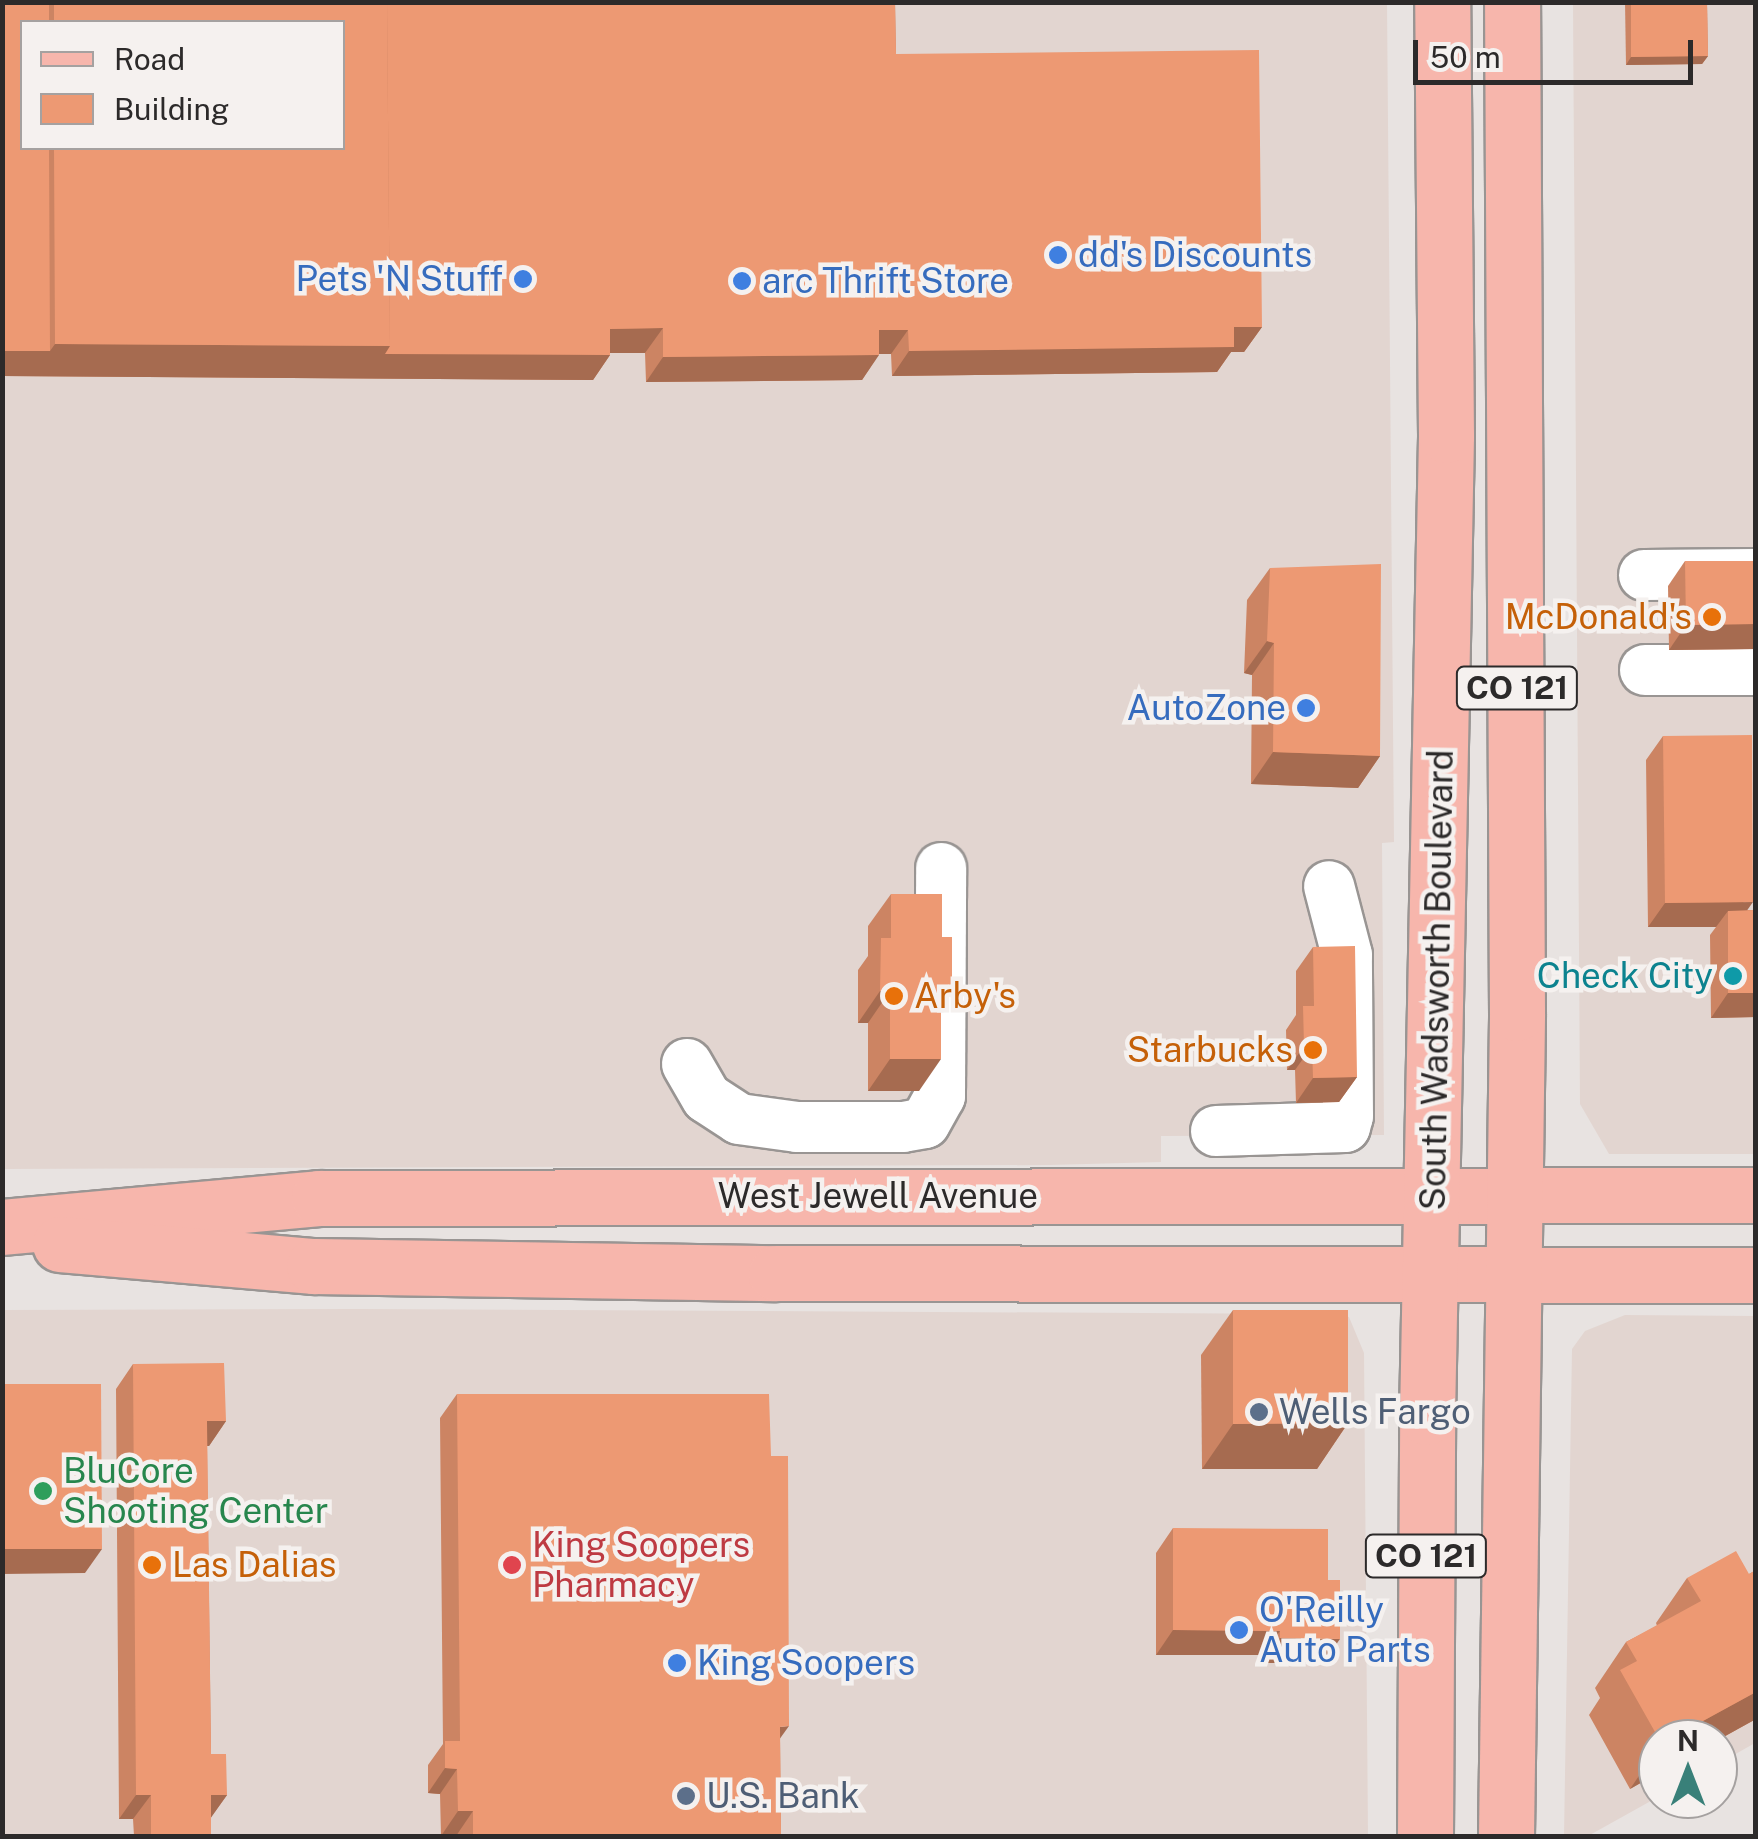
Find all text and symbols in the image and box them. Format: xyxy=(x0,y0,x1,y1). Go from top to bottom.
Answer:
legend xyxy=(20,20,345,150)
scale bar xyxy=(1418,20,1698,82)
text: 50 m xyxy=(1430,39,1501,75)
text: Road xyxy=(114,41,185,77)
text: Building xyxy=(114,91,229,127)
place label: dd's Discounts xyxy=(1078,234,1312,276)
marker: dd's Discounts xyxy=(1047,244,1069,266)
place label: Pets 'N Stuff xyxy=(295,258,503,300)
place label: arc Thrift Store xyxy=(762,260,1009,302)
marker: Pets 'N Stuff xyxy=(512,268,534,290)
marker: arc Thrift Store xyxy=(731,270,753,292)
place label: McDonald's xyxy=(1505,596,1692,638)
marker: McDonald's xyxy=(1701,606,1723,628)
road number: CO 121 xyxy=(1454,661,1580,715)
place label: AutoZone xyxy=(1127,687,1286,729)
marker: AutoZone xyxy=(1295,697,1317,719)
street label: South Wadsworth Boulevard xyxy=(1412,749,1462,1211)
place label: Check City xyxy=(1537,955,1713,997)
marker: Check City xyxy=(1722,965,1744,987)
place label: Arby's xyxy=(914,975,1016,1017)
marker: Arby's xyxy=(883,985,905,1007)
place label: Starbucks xyxy=(1127,1029,1293,1071)
marker: Starbucks xyxy=(1302,1039,1324,1061)
street label: West Jewell Avenue xyxy=(718,1175,1038,1217)
place label: Wells Fargo xyxy=(1279,1391,1471,1433)
marker: Wells Fargo xyxy=(1248,1401,1270,1423)
place label: BluCore Shooting Center xyxy=(63,1450,328,1532)
marker: BluCore Shooting Center xyxy=(32,1480,54,1502)
place label: King Soopers Pharmacy xyxy=(532,1524,750,1606)
road number: CO 121 xyxy=(1364,1529,1488,1583)
place label: Las Dalias xyxy=(172,1544,337,1586)
marker: Las Dalias xyxy=(141,1554,163,1576)
marker: King Soopers Pharmacy xyxy=(501,1554,523,1576)
place label: O'Reilly Auto Parts xyxy=(1259,1589,1431,1671)
marker: O'Reilly Auto Parts xyxy=(1228,1619,1250,1641)
place label: King Soopers xyxy=(697,1642,915,1684)
marker: King Soopers xyxy=(666,1652,688,1674)
north arrow xyxy=(1638,1719,1738,1819)
text: N xyxy=(1677,1724,1699,1757)
place label: U.S. Bank xyxy=(706,1775,860,1817)
marker: U.S. Bank xyxy=(675,1785,697,1807)

